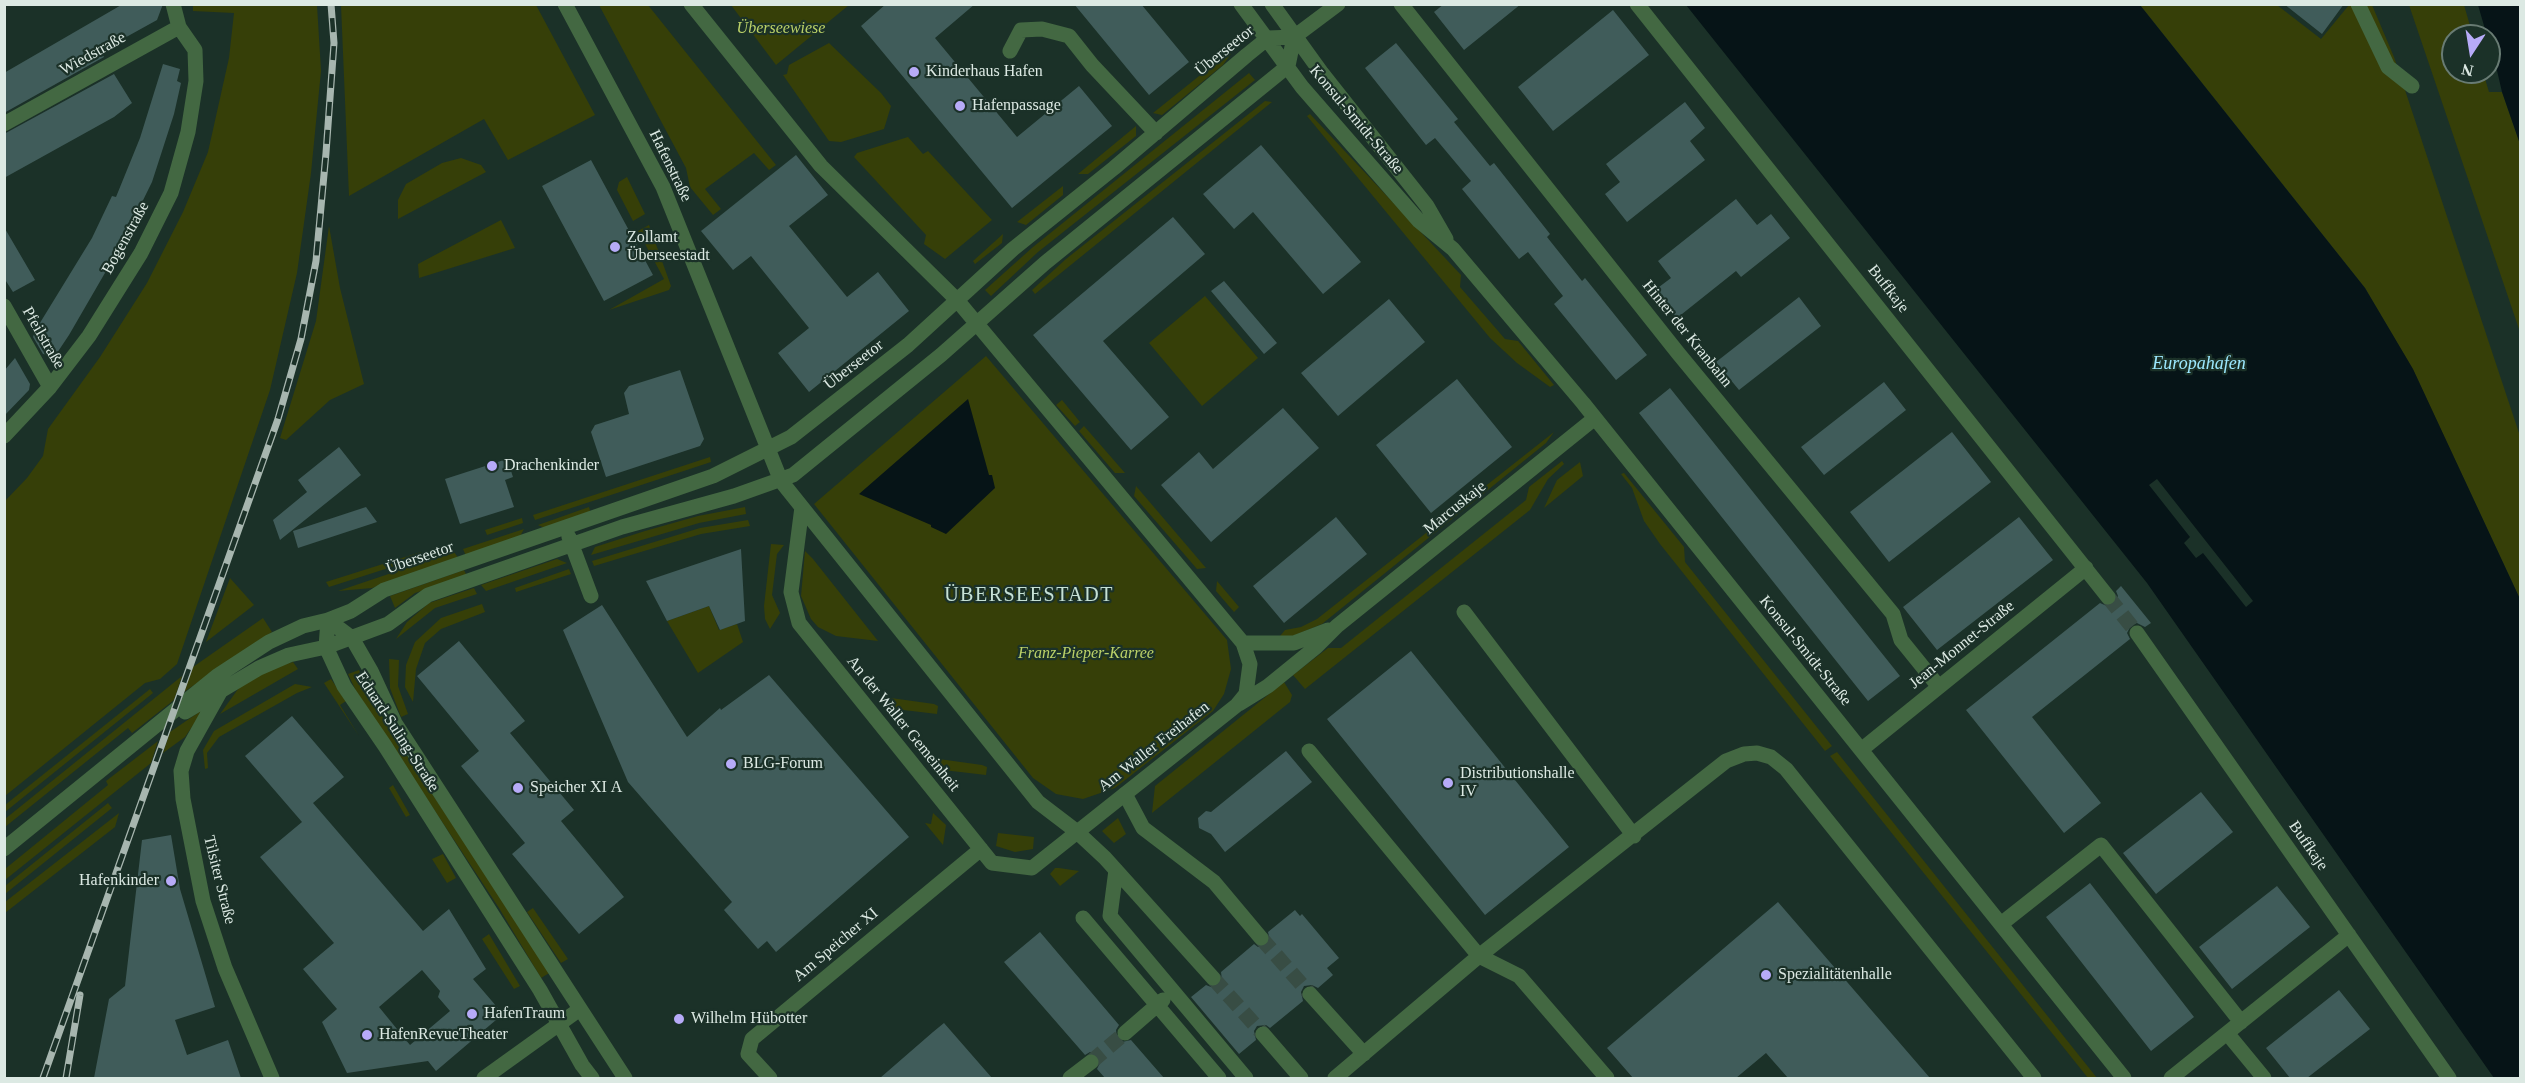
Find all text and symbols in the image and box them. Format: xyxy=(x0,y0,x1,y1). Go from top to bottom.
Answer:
park label: Überseewiese xyxy=(737,19,825,39)
street label: Überseetor xyxy=(1192,21,1258,81)
north arrow xyxy=(2441,24,2501,84)
street label: Wiedstraße xyxy=(57,28,129,80)
text: N xyxy=(2460,61,2475,80)
place label: Kinderhaus Hafen xyxy=(926,62,1043,82)
street label: Konsul-Smidt-Straße xyxy=(1305,62,1407,178)
marker: Kinderhaus Hafen xyxy=(907,65,921,79)
place label: Hafenpassage xyxy=(972,96,1061,116)
marker: Hafenpassage xyxy=(953,99,967,113)
street label: Hafenstraße xyxy=(644,127,696,205)
street label: Bogenstraße xyxy=(98,198,154,278)
place label: Zollamt Überseestadt xyxy=(627,228,710,266)
marker: Zollamt Überseestadt xyxy=(608,240,622,254)
street label: Buffkaje xyxy=(1863,261,1913,317)
street label: Hinter der Kranbahn xyxy=(1638,277,1736,391)
street label: Pfeilstraße xyxy=(18,304,68,372)
street label: Überseetor xyxy=(820,336,888,394)
water label: Europahafen xyxy=(2152,353,2246,375)
place label: Drachenkinder xyxy=(504,456,599,476)
marker: Drachenkinder xyxy=(485,459,499,473)
street label: Marcuskaje xyxy=(1420,477,1490,539)
street label: Überseetor xyxy=(384,537,456,579)
district label: ÜBERSEESTADT xyxy=(944,584,1114,608)
street label: Konsul-Smidt-Straße xyxy=(1755,592,1855,710)
street label: Jean-Monnet-Straße xyxy=(1906,597,2018,693)
park label: Franz-Pieper-Karree xyxy=(1018,644,1154,664)
street label: An der Waller Gemeinheit xyxy=(842,652,964,796)
street label: Eduard-Suling-Straße xyxy=(351,668,443,796)
street label: Am Waller Freihafen xyxy=(1095,698,1213,796)
place label: BLG-Forum xyxy=(743,754,823,774)
marker: BLG-Forum xyxy=(724,757,738,771)
place label: Distributionshalle IV xyxy=(1460,764,1575,802)
marker: Distributionshalle IV xyxy=(1441,776,1455,790)
place label: Speicher XI A xyxy=(530,778,622,798)
marker: Speicher XI A xyxy=(511,781,525,795)
street label: Buffkaje xyxy=(2284,818,2332,874)
street label: Tilsiter Straße xyxy=(199,834,239,926)
place label: Hafenkinder xyxy=(79,871,159,891)
marker: Hafenkinder xyxy=(164,874,178,888)
street label: Am Speicher XI xyxy=(790,904,882,986)
place label: Spezialitätenhalle xyxy=(1778,965,1892,985)
marker: Spezialitätenhalle xyxy=(1759,968,1773,982)
place label: HafenTraum xyxy=(484,1004,565,1024)
marker: HafenTraum xyxy=(465,1007,479,1021)
place label: Wilhelm Hübotter xyxy=(691,1009,807,1029)
marker: Wilhelm Hübotter xyxy=(672,1012,686,1026)
place label: HafenRevueTheater xyxy=(379,1025,508,1045)
marker: HafenRevueTheater xyxy=(360,1028,374,1042)

